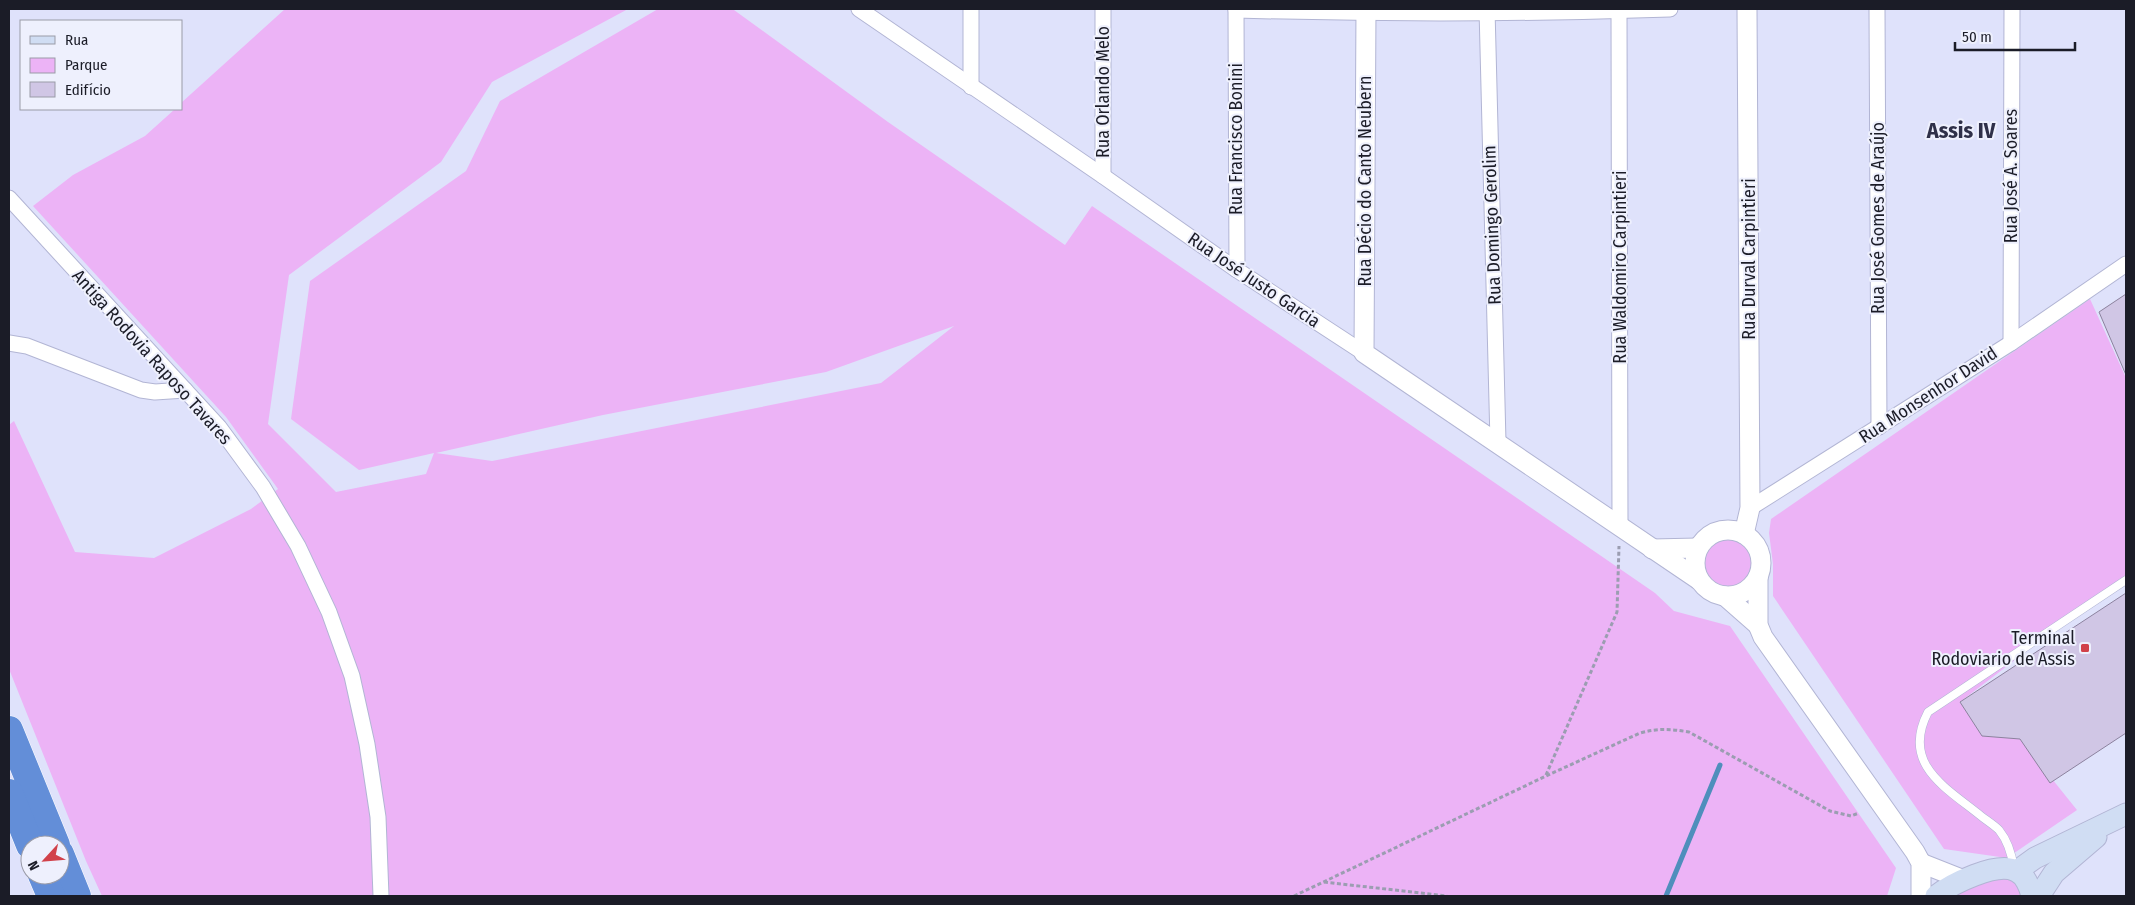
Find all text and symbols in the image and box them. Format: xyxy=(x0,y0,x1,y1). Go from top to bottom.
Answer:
legend xyxy=(20,20,182,110)
scale bar xyxy=(1955,20,2075,52)
street label: Rua Orlando Melo xyxy=(1092,26,1114,158)
text: 50 m xyxy=(1962,28,1992,46)
text: Rua xyxy=(65,31,88,49)
text: Parque xyxy=(65,56,108,74)
street label: Rua Francisco Bonini xyxy=(1225,63,1247,215)
street label: Rua Décio do Canto Neubern xyxy=(1354,76,1376,286)
text: Edifício xyxy=(65,81,111,99)
street label: Rua José A. Soares xyxy=(2000,108,2022,243)
district label: Assis IV xyxy=(1926,117,1996,144)
street label: Rua José Gomes de Araújo xyxy=(1867,122,1889,314)
street label: Rua Domingo Gerolim xyxy=(1478,145,1506,305)
street label: Rua Waldomiro Carpintieri xyxy=(1609,170,1631,364)
street label: Rua Durval Carpintieri xyxy=(1738,178,1760,340)
street label: Rua José Justo Garcia xyxy=(1184,228,1324,332)
street label: Antiga Rodovia Raposo Tavares xyxy=(68,265,237,449)
street label: Rua Monsenhor David xyxy=(1855,342,2001,448)
place label: Terminal Rodoviario de Assis xyxy=(1931,627,2075,670)
marker: Terminal Rodoviario de Assis xyxy=(2079,642,2091,654)
north arrow xyxy=(20,835,70,885)
text: N xyxy=(24,858,43,873)

